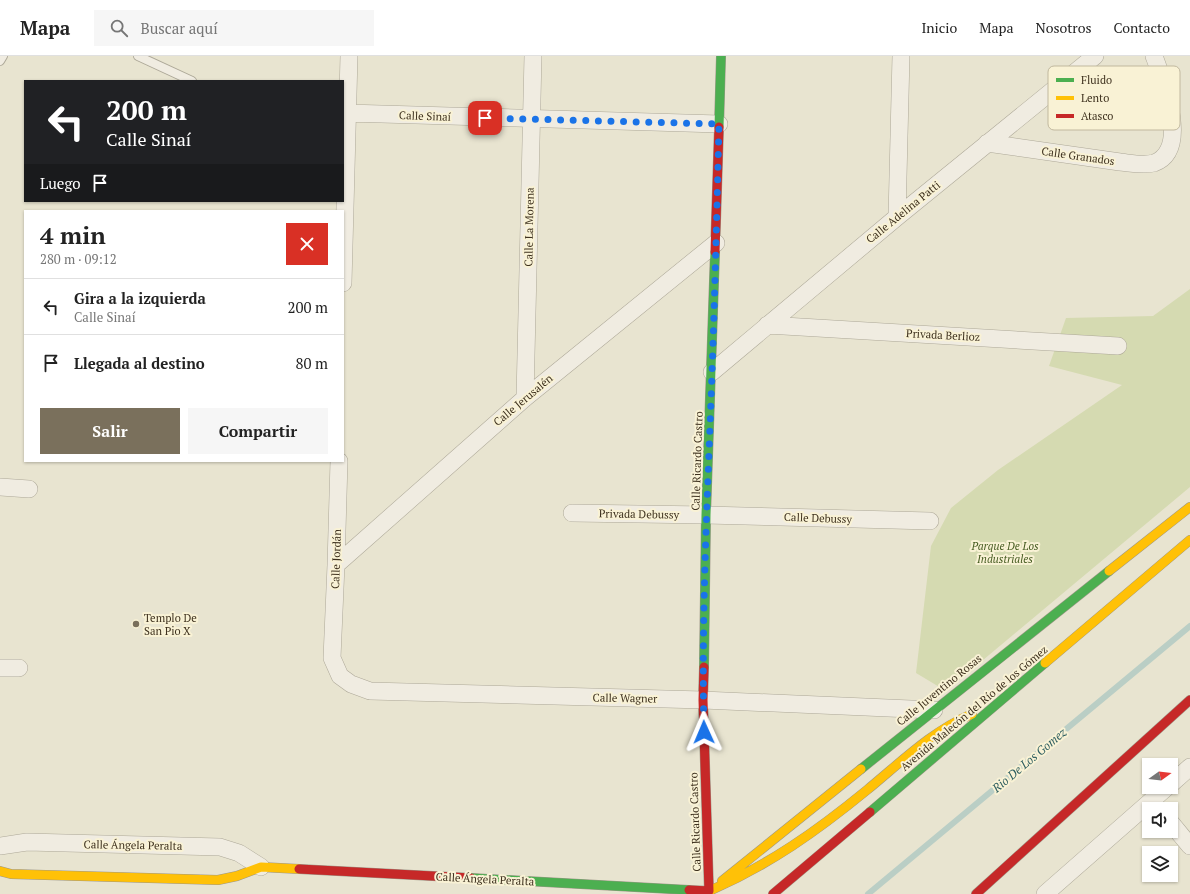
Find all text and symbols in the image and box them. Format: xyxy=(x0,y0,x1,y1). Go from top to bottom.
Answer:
search box xyxy=(94,10,374,46)
text: Mapa xyxy=(20,15,70,40)
icon: search xyxy=(108,17,130,39)
text: Buscar aquí xyxy=(140,18,218,38)
text: Inicio xyxy=(921,18,957,37)
text: Mapa xyxy=(979,18,1014,37)
text: Nosotros xyxy=(1036,18,1092,37)
text: Contacto xyxy=(1114,18,1170,37)
legend xyxy=(1048,66,1180,130)
text: Fluido xyxy=(1081,73,1112,87)
text: 200 m xyxy=(106,91,187,128)
text: Lento xyxy=(1081,91,1109,105)
icon: left xyxy=(40,96,92,148)
pin xyxy=(468,101,502,135)
icon: arrive xyxy=(474,107,496,129)
street label: Calle Sinaí xyxy=(399,108,452,124)
text: Atasco xyxy=(1081,109,1113,123)
text: Calle Sinaí xyxy=(106,127,191,151)
street label: Calle Granados xyxy=(1040,144,1116,168)
icon: arrive xyxy=(89,172,111,194)
text: Luego xyxy=(40,173,81,193)
street label: Calle Adelina Patti xyxy=(863,178,943,246)
street label: Calle La Morena xyxy=(521,187,537,267)
text: 4 min xyxy=(40,219,106,251)
button: close xyxy=(286,223,328,265)
text: 280 m · 09:12 xyxy=(40,250,117,268)
text: Gira a la izquierda xyxy=(74,288,206,308)
icon: left xyxy=(40,296,62,318)
text: 200 m xyxy=(287,297,328,317)
text: Calle Sinaí xyxy=(74,308,136,326)
street label: Privada Berlioz xyxy=(906,326,980,344)
icon: arrive xyxy=(40,352,62,374)
text: Llegada al destino xyxy=(74,353,205,373)
text: 80 m xyxy=(295,353,328,373)
street label: Calle Jerusalén xyxy=(491,371,556,429)
button: Salir xyxy=(40,408,180,454)
button: Compartir xyxy=(188,408,328,454)
street label: Calle Ricardo Castro xyxy=(688,411,706,511)
street label: Privada Debussy xyxy=(599,506,680,522)
street label: Calle Debussy xyxy=(784,510,853,526)
street label: Calle Jordán xyxy=(328,528,344,589)
park label: Parque De Los Industriales xyxy=(970,539,1039,566)
place label: Templo De San Pio X xyxy=(144,611,197,638)
marker: Templo De San Pio X xyxy=(131,619,141,629)
street label: Avenida Malecón del Río de los Gómez xyxy=(898,642,1050,774)
street label: Calle Juventino Rosas xyxy=(894,651,985,729)
street label: Calle Wagner xyxy=(593,690,658,706)
position arrow xyxy=(683,711,725,753)
water label: Rio De Los Gomez xyxy=(988,724,1070,796)
north arrow xyxy=(1142,758,1178,794)
map controls xyxy=(1142,758,1178,882)
street label: Calle Ricardo Castro xyxy=(686,772,704,872)
button: sound xyxy=(1142,802,1178,838)
street label: Calle Ángela Peralta xyxy=(84,837,183,853)
button: layers xyxy=(1142,846,1178,882)
street label: Calle Ángela Peralta xyxy=(435,869,535,889)

